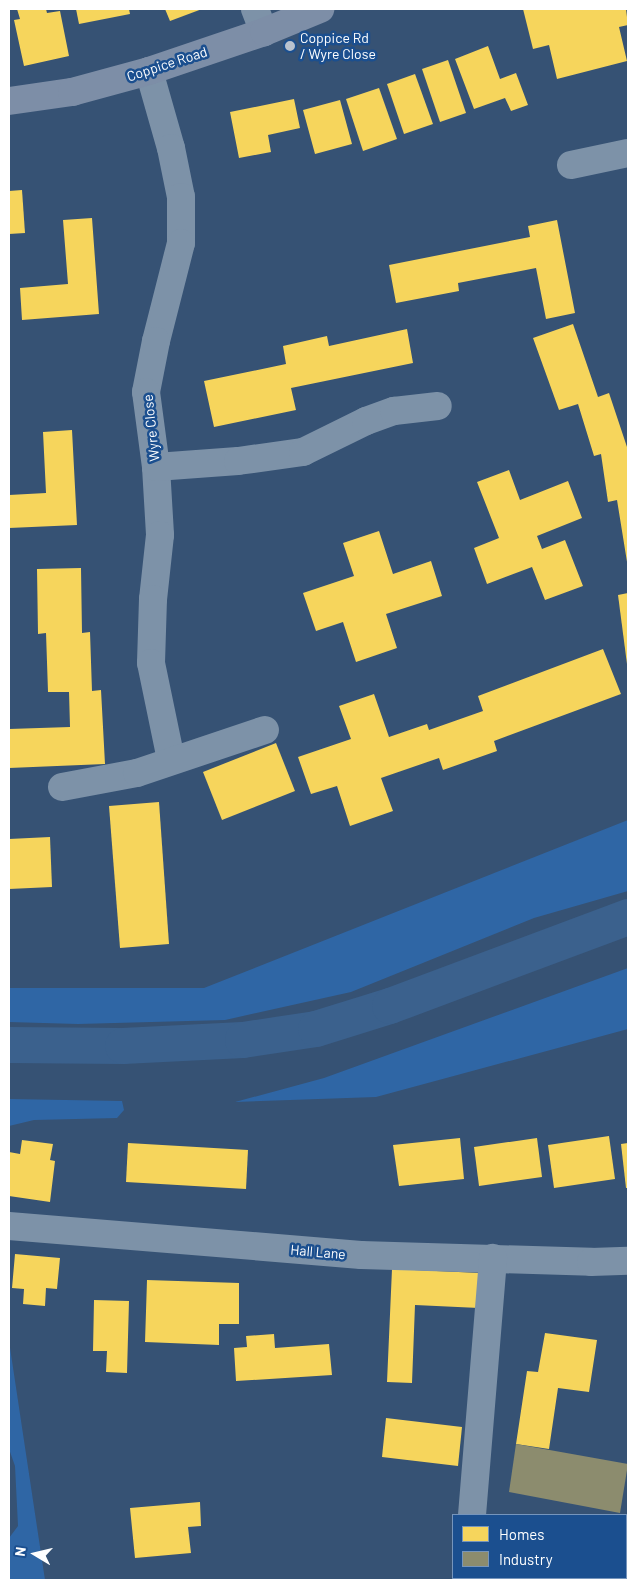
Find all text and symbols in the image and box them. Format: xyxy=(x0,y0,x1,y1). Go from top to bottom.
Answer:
place label: Coppice Rd / Wyre Close xyxy=(300,30,376,62)
marker: Coppice Rd / Wyre Close xyxy=(284,40,296,52)
street label: Coppice Road xyxy=(125,43,209,85)
street label: Wyre Close xyxy=(139,394,163,462)
street label: Hall Lane xyxy=(290,1241,346,1263)
legend xyxy=(452,1514,627,1579)
text: Homes xyxy=(499,1525,544,1543)
north arrow xyxy=(10,1529,60,1579)
text: N xyxy=(11,1546,29,1558)
text: Industry xyxy=(499,1550,553,1568)

